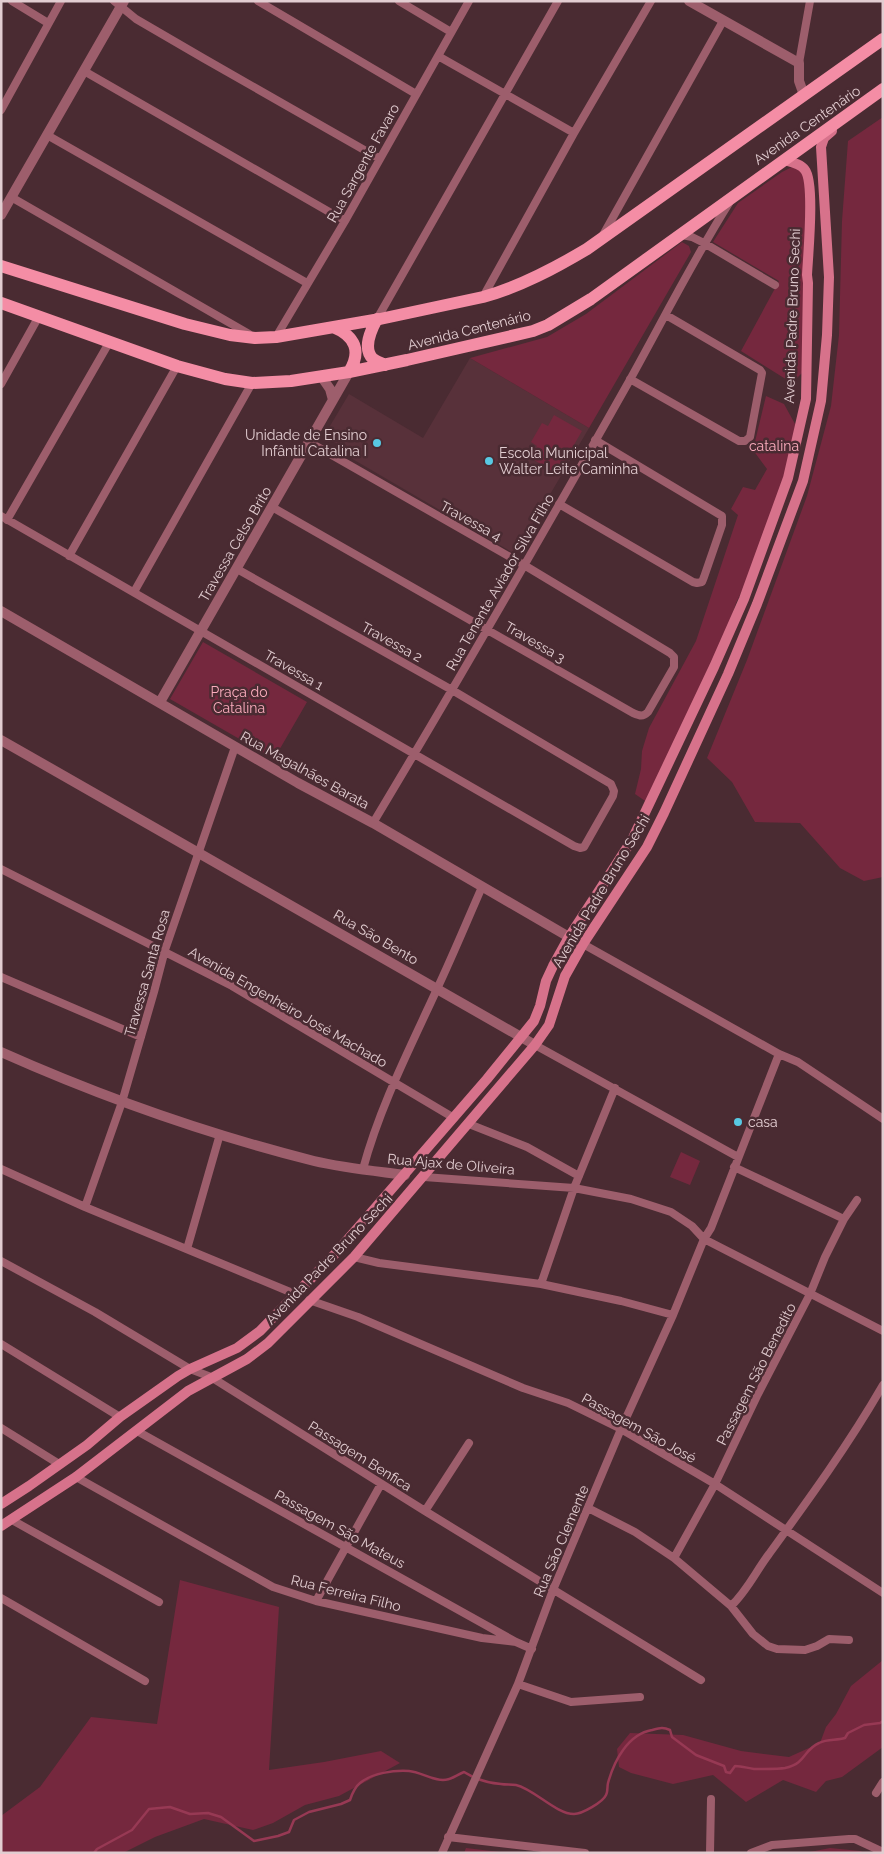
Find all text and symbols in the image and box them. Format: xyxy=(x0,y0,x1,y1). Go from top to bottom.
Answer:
street label: Avenida Centenário xyxy=(751,82,863,168)
street label: Rua Sargente Favaro xyxy=(324,101,402,225)
street label: Avenida Padre Bruno Sechi xyxy=(781,228,803,404)
street label: Avenida Centenário xyxy=(406,307,532,353)
place label: Unidade de Ensino Infântil Catalina I xyxy=(245,427,367,459)
marker: Unidade de Ensino Infântil Catalina I xyxy=(371,437,383,449)
park label: catalina xyxy=(749,438,799,454)
place label: Escola Municipal Walter Leite Caminha xyxy=(499,445,638,477)
marker: Escola Municipal Walter Leite Caminha xyxy=(483,455,495,467)
street label: Travessa Celso Brito xyxy=(196,484,274,604)
street label: Rua Tenente Aviador Silva Filho xyxy=(443,491,557,673)
street label: Travessa 4 xyxy=(438,498,505,545)
street label: Travessa 3 xyxy=(502,618,568,666)
street label: Travessa 2 xyxy=(359,619,425,665)
street label: Travessa 1 xyxy=(262,647,326,693)
park label: Praça do Catalina xyxy=(210,684,268,716)
street label: Rua Magalhães Barata xyxy=(238,728,372,812)
street label: Avenida Padre Bruno Sechi xyxy=(549,812,653,970)
street label: Rua São Bento xyxy=(331,906,421,968)
street label: Travessa Santa Rosa xyxy=(121,908,173,1038)
street label: Avenida Engenheiro José Machado xyxy=(186,943,390,1071)
place label: casa xyxy=(748,1114,778,1130)
marker: casa xyxy=(732,1116,744,1128)
street label: Rua Ajax de Oliveira xyxy=(387,1150,515,1178)
street label: Avenida Padre Bruno Sechi xyxy=(262,1190,396,1328)
street label: Passagem São Benedito xyxy=(713,1300,799,1448)
street label: Passagem São José xyxy=(579,1390,699,1466)
street label: Passagem Benfica xyxy=(305,1418,415,1494)
street label: Rua São Clemente xyxy=(530,1483,592,1599)
street label: Passagem São Mateus xyxy=(272,1487,408,1572)
street label: Rua Ferreira Filho xyxy=(289,1572,403,1614)

